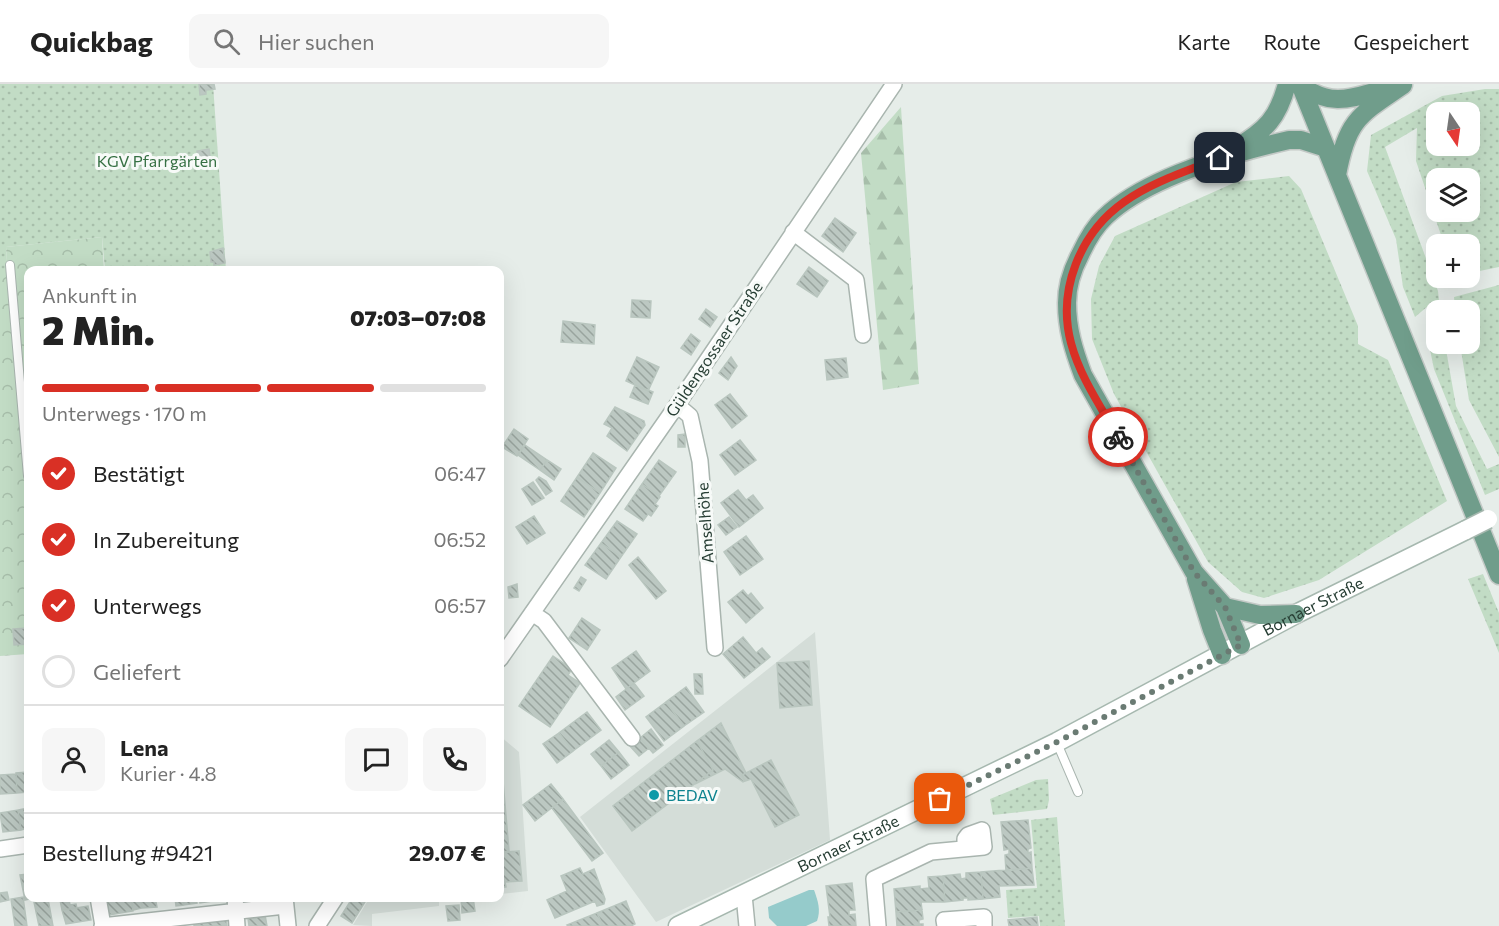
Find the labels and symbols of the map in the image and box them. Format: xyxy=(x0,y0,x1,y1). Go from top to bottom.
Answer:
north arrow xyxy=(1426,102,1480,156)
pin xyxy=(1194,132,1245,183)
park label: KGV Pfarrgärten xyxy=(97,151,217,170)
street label: Güldengossaer Straße xyxy=(661,278,766,420)
courier xyxy=(1088,407,1148,467)
street label: Amselhöhe xyxy=(692,482,717,564)
street label: Bornaer Straße xyxy=(1259,572,1366,639)
pin xyxy=(914,773,965,824)
place label: BEDAV xyxy=(666,785,718,804)
marker: BEDAV xyxy=(647,788,661,802)
street label: Bornaer Straße xyxy=(794,810,902,876)

